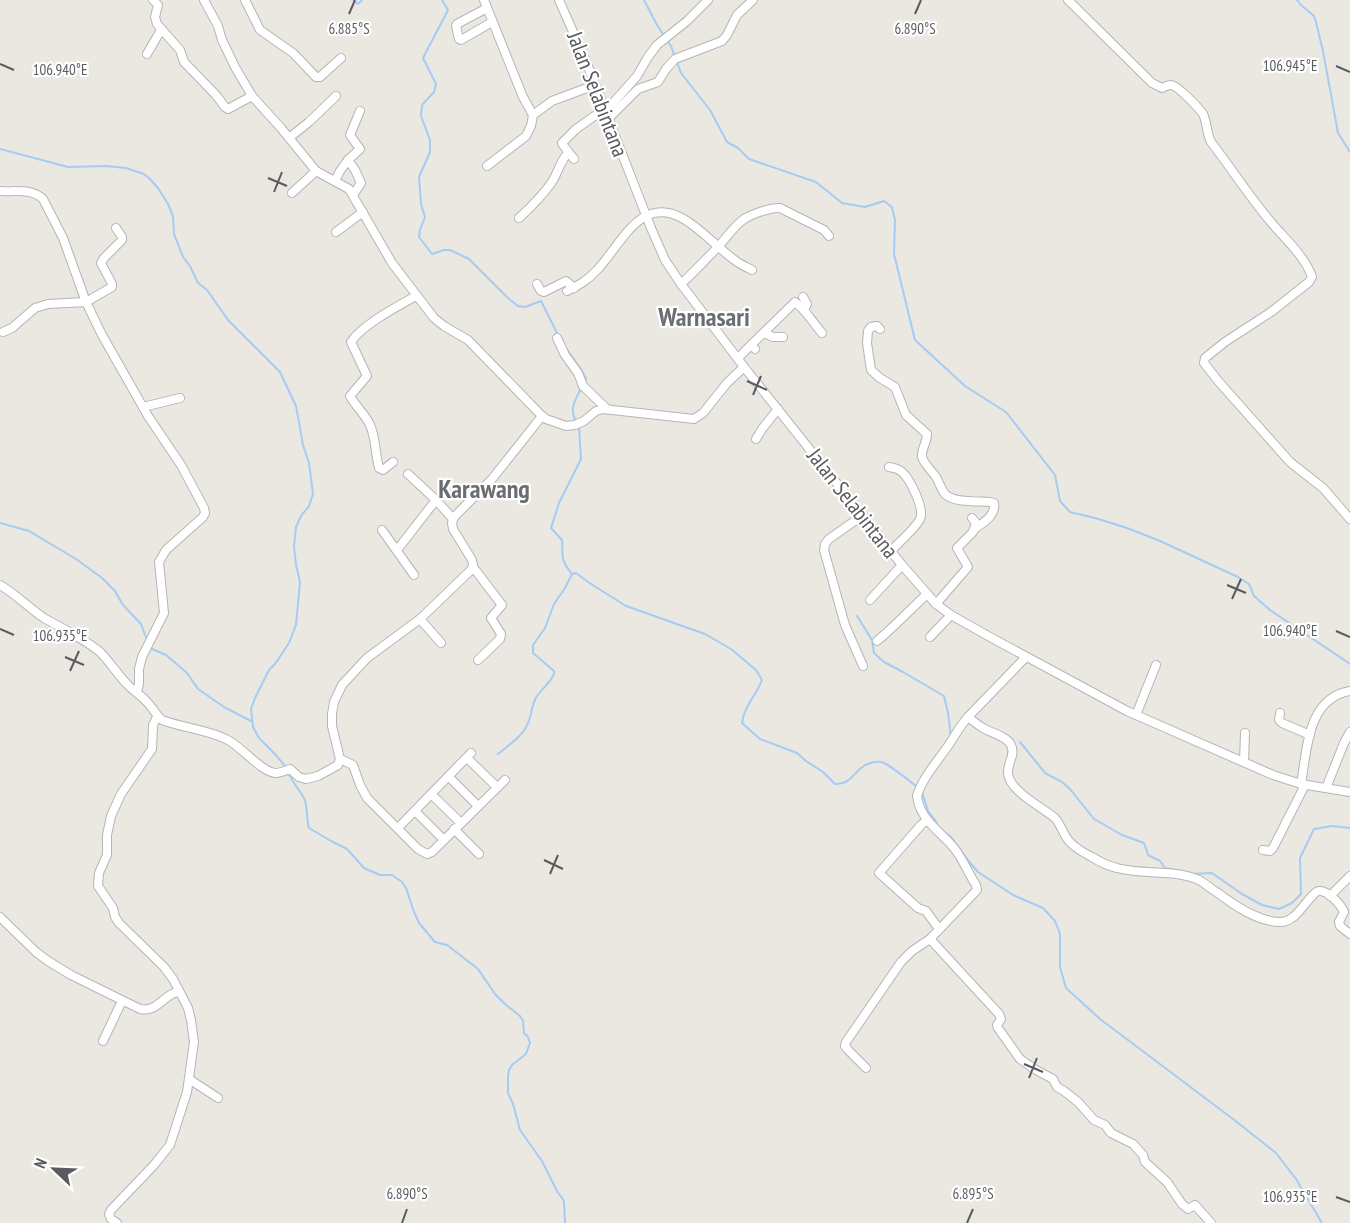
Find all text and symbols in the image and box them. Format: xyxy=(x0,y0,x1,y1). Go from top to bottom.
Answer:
text: 6.885°S xyxy=(328,19,370,38)
text: 6.890°S xyxy=(894,19,936,38)
street label: Jalan Selabintana xyxy=(561,26,635,161)
text: 106.945°E xyxy=(1263,56,1317,75)
text: 106.940°E xyxy=(33,60,87,79)
district label: Warnasari xyxy=(657,300,750,333)
street label: Jalan Selabintana xyxy=(801,442,905,564)
district label: Karawang xyxy=(438,472,530,505)
text: 106.940°E xyxy=(1263,621,1317,640)
text: 106.935°E xyxy=(33,626,87,645)
north arrow xyxy=(24,1139,84,1199)
text: N xyxy=(29,1155,51,1171)
text: 6.890°S xyxy=(386,1184,428,1203)
text: 6.895°S xyxy=(952,1184,994,1203)
text: 106.935°E xyxy=(1263,1187,1317,1206)

